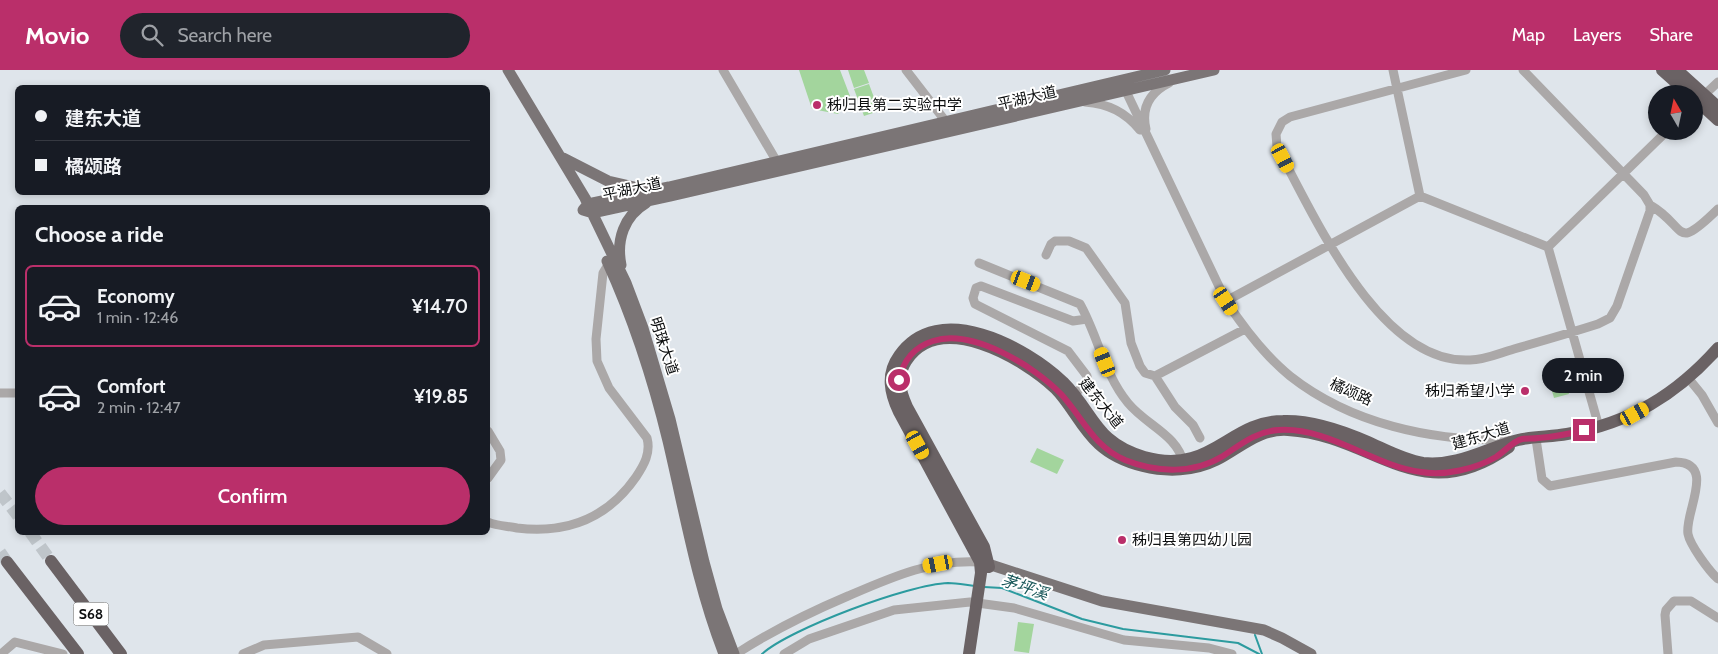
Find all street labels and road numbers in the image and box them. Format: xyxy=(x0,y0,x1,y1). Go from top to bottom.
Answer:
street label: 平湖大道 xyxy=(996,82,1058,114)
street label: 平湖大道 xyxy=(601,174,663,204)
street label: 明珠大道 xyxy=(646,315,682,377)
street label: 建东大道 xyxy=(1075,374,1127,432)
street label: 橘颂路 xyxy=(1327,375,1375,409)
street label: 建东大道 xyxy=(1450,419,1512,453)
road number: S68 xyxy=(74,602,108,626)

